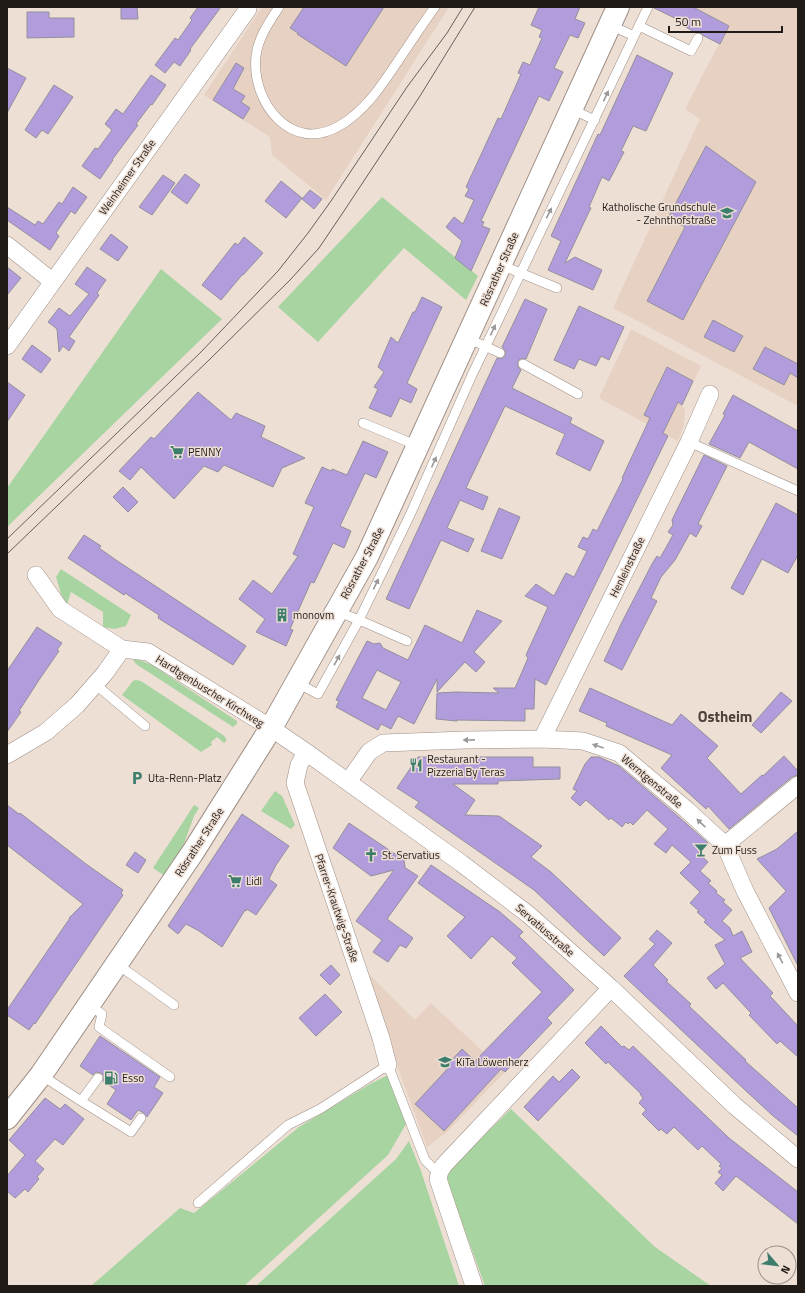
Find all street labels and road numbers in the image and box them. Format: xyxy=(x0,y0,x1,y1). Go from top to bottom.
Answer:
street label: Weinheimer Straße xyxy=(95,136,159,218)
street label: Rösrather Straße xyxy=(476,229,523,309)
street label: Rösrather Straße xyxy=(336,524,388,602)
street label: Henleinstraße xyxy=(605,534,649,600)
street label: Hardtgenbuscher Kirchweg xyxy=(153,651,268,731)
street label: Werntgenstraße xyxy=(618,750,687,812)
street label: Rösrather Straße xyxy=(171,804,228,880)
street label: Pfarrer-Krautwig-Straße xyxy=(311,852,363,965)
street label: Servatiusstraße xyxy=(512,900,578,960)

